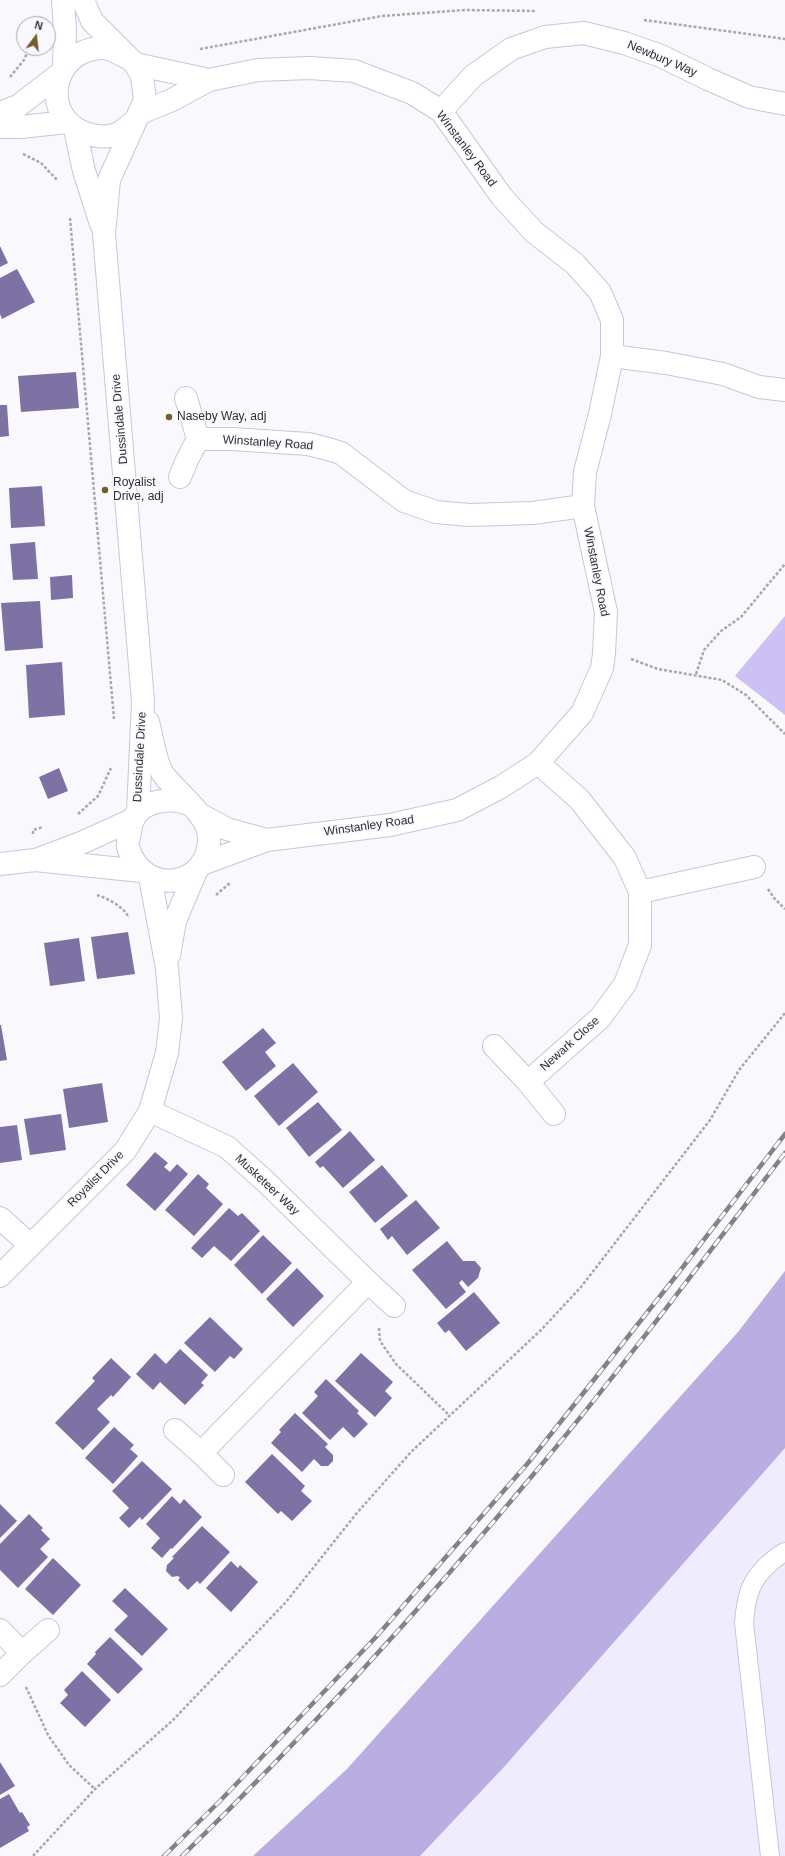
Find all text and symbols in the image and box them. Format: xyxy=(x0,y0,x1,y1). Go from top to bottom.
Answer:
north arrow xyxy=(16,16,56,56)
text: N xyxy=(33,19,44,32)
street label: Newbury Way xyxy=(625,38,699,80)
street label: Winstanley Road xyxy=(433,108,499,190)
street label: Dussindale Drive xyxy=(109,373,131,465)
place label: Naseby Way, adj xyxy=(177,410,266,424)
marker: Naseby Way, adj xyxy=(164,412,174,422)
street label: Winstanley Road xyxy=(222,433,314,453)
place label: Royalist Drive, adj xyxy=(113,476,164,504)
marker: Royalist Drive, adj xyxy=(100,485,110,495)
street label: Winstanley Road xyxy=(580,526,612,618)
street label: Dussindale Drive xyxy=(130,711,150,803)
street label: Winstanley Road xyxy=(323,813,415,839)
street label: Newark Close xyxy=(537,1014,603,1074)
street label: Royalist Drive xyxy=(65,1148,127,1210)
street label: Musketeer Way xyxy=(232,1151,302,1219)

